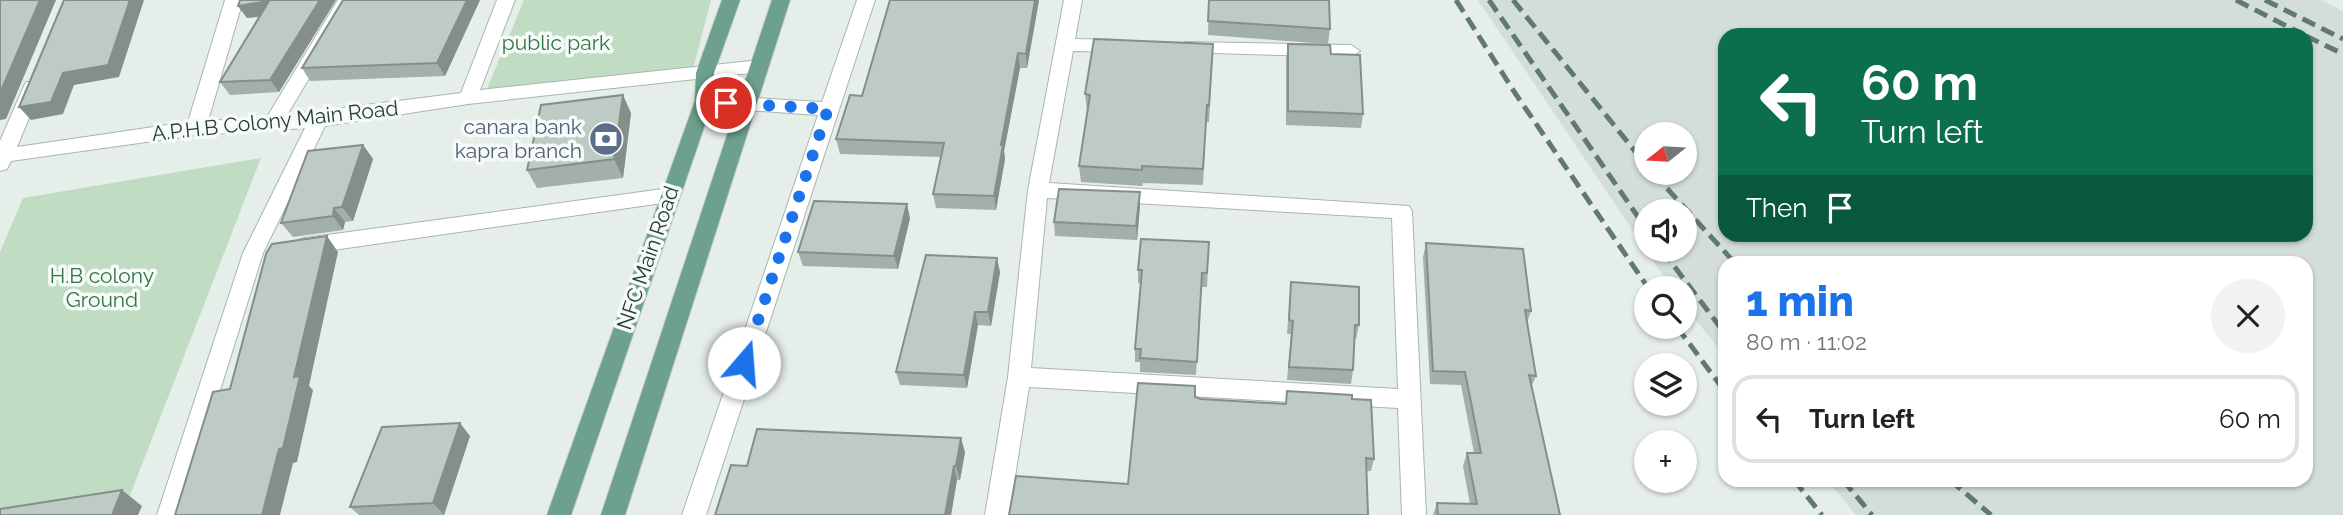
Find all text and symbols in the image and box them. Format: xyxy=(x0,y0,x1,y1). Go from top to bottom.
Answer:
park label: public park xyxy=(502,30,610,55)
text: 60 m xyxy=(1861,54,1978,111)
icon: left xyxy=(1746,56,1837,147)
pin xyxy=(696,73,756,133)
icon: arrive xyxy=(707,84,745,122)
street label: A.P.H.B Colony Main Road xyxy=(150,95,399,146)
text: Turn left xyxy=(1861,113,1983,150)
place label: canara bank kapra branch xyxy=(455,114,582,163)
bank icon: canara bank kapra branch xyxy=(587,120,625,158)
north arrow xyxy=(1634,122,1698,186)
map controls xyxy=(1634,122,1697,493)
street label: NFC Main Road xyxy=(611,183,684,333)
icon: arrive xyxy=(1821,189,1859,227)
text: Then xyxy=(1746,193,1807,223)
button: sound xyxy=(1634,199,1697,262)
park label: H.B colony Ground xyxy=(50,263,154,312)
button: search xyxy=(1634,276,1697,339)
text: 1 min xyxy=(1746,277,1854,326)
button: close xyxy=(2211,279,2285,353)
position arrow xyxy=(707,326,781,400)
text: 80 m · 11:02 xyxy=(1746,328,1867,355)
button: layers xyxy=(1634,353,1697,416)
icon: left xyxy=(1750,400,1788,438)
text: Turn left xyxy=(1809,404,1915,434)
text: 60 m xyxy=(2219,404,2281,434)
button: + xyxy=(1634,430,1697,493)

